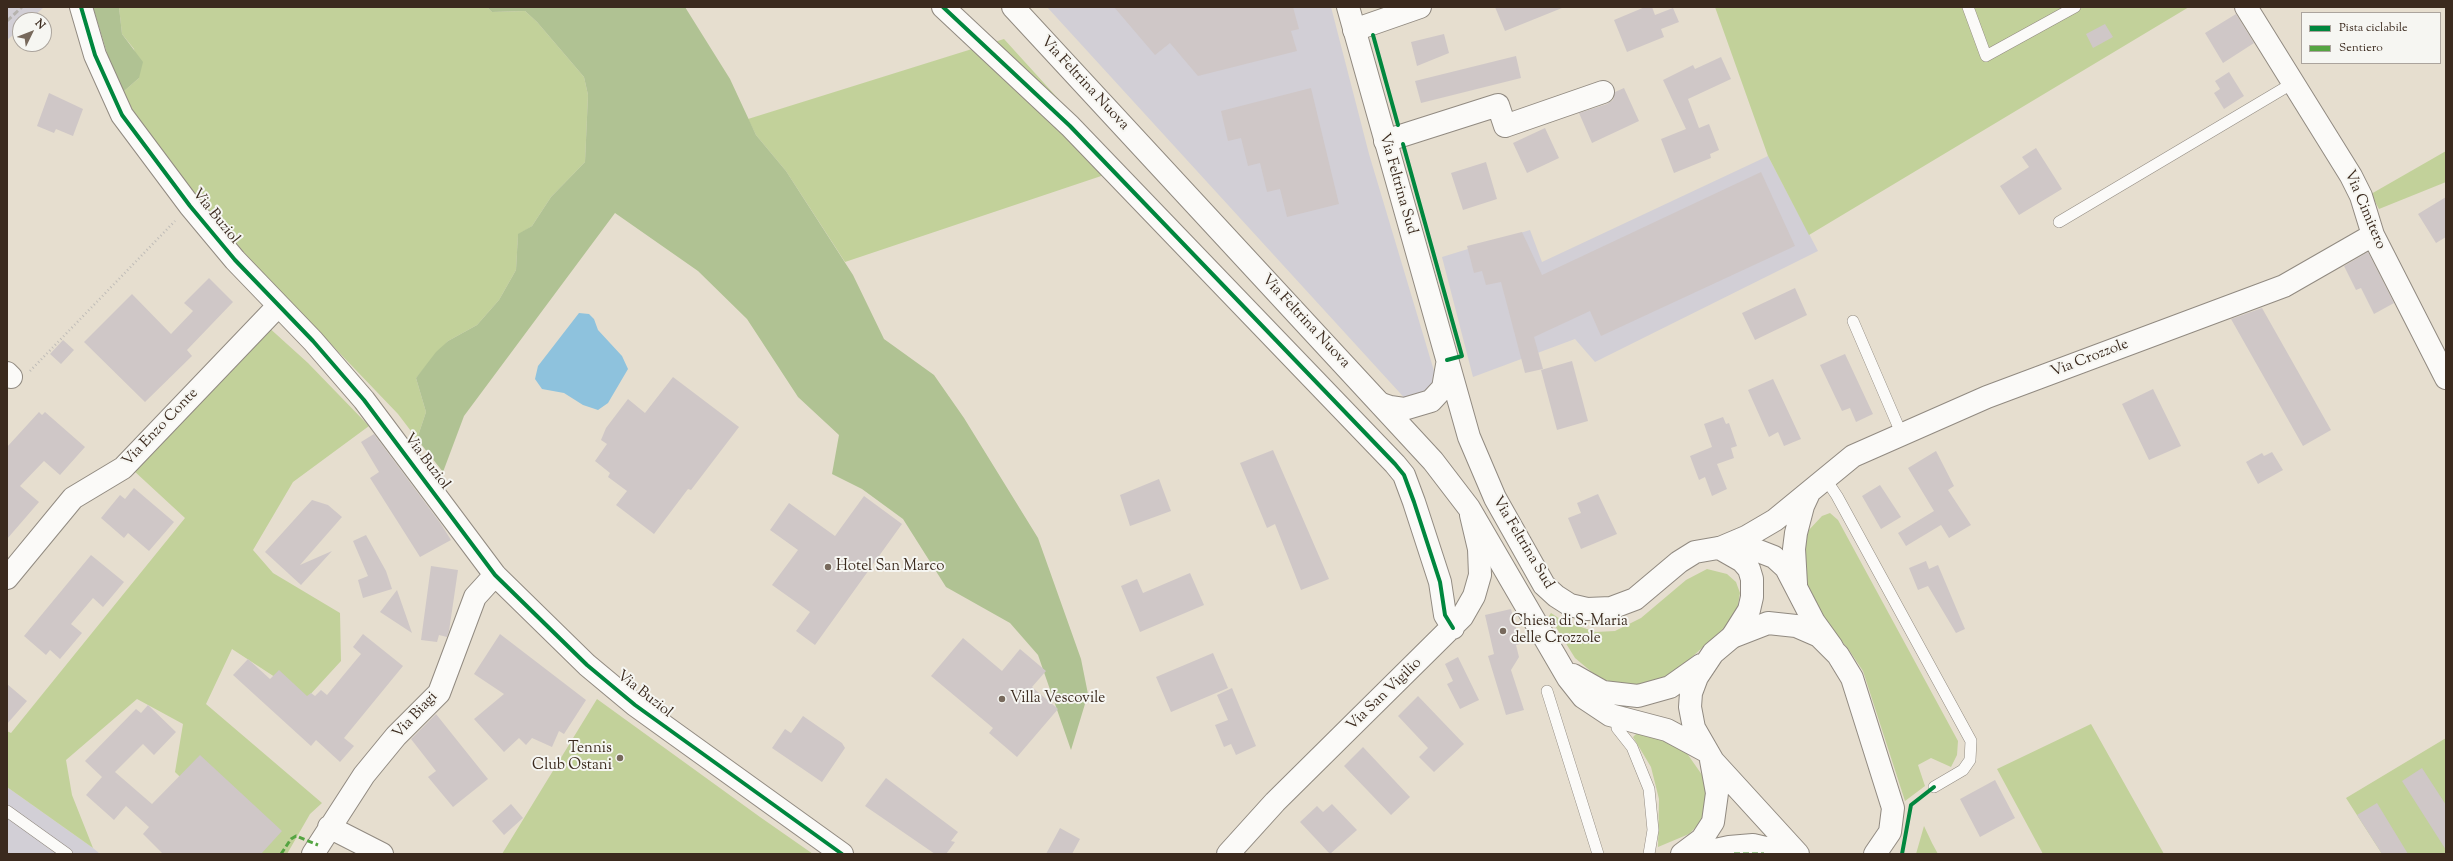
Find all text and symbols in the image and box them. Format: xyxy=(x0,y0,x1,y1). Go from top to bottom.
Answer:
north arrow xyxy=(12,12,52,52)
legend xyxy=(2301,12,2441,64)
text: N xyxy=(31,16,49,33)
text: Pista ciclabile xyxy=(2339,19,2408,37)
street label: Via Feltrina Nuova xyxy=(1036,33,1132,135)
text: Sentiero xyxy=(2339,39,2383,57)
street label: Via Feltrina Sud xyxy=(1374,131,1420,237)
street label: Via Cimitero xyxy=(2339,168,2389,252)
street label: Via Buziol xyxy=(187,186,243,248)
street label: Via Feltrina Nuova xyxy=(1257,271,1353,373)
street label: Via Crozzole xyxy=(2049,336,2131,382)
street label: Via Enzo Conte xyxy=(119,385,203,471)
street label: Via Buziol xyxy=(399,430,453,494)
street label: Via Feltrina Sud xyxy=(1487,494,1557,592)
place label: Hotel San Marco xyxy=(836,558,944,576)
marker: Hotel San Marco xyxy=(823,562,833,572)
place label: Chiesa di S. Maria delle Crozzole xyxy=(1511,613,1628,648)
marker: Chiesa di S. Maria delle Crozzole xyxy=(1498,626,1508,636)
street label: Via San Vigilio xyxy=(1344,655,1426,735)
street label: Via Buziol xyxy=(613,668,675,722)
street label: Via Biagi xyxy=(390,689,442,743)
place label: Villa Vescovile xyxy=(1010,690,1105,708)
marker: Villa Vescovile xyxy=(997,694,1007,704)
place label: Tennis Club Ostani xyxy=(532,740,612,775)
marker: Tennis Club Ostani xyxy=(615,753,625,763)

